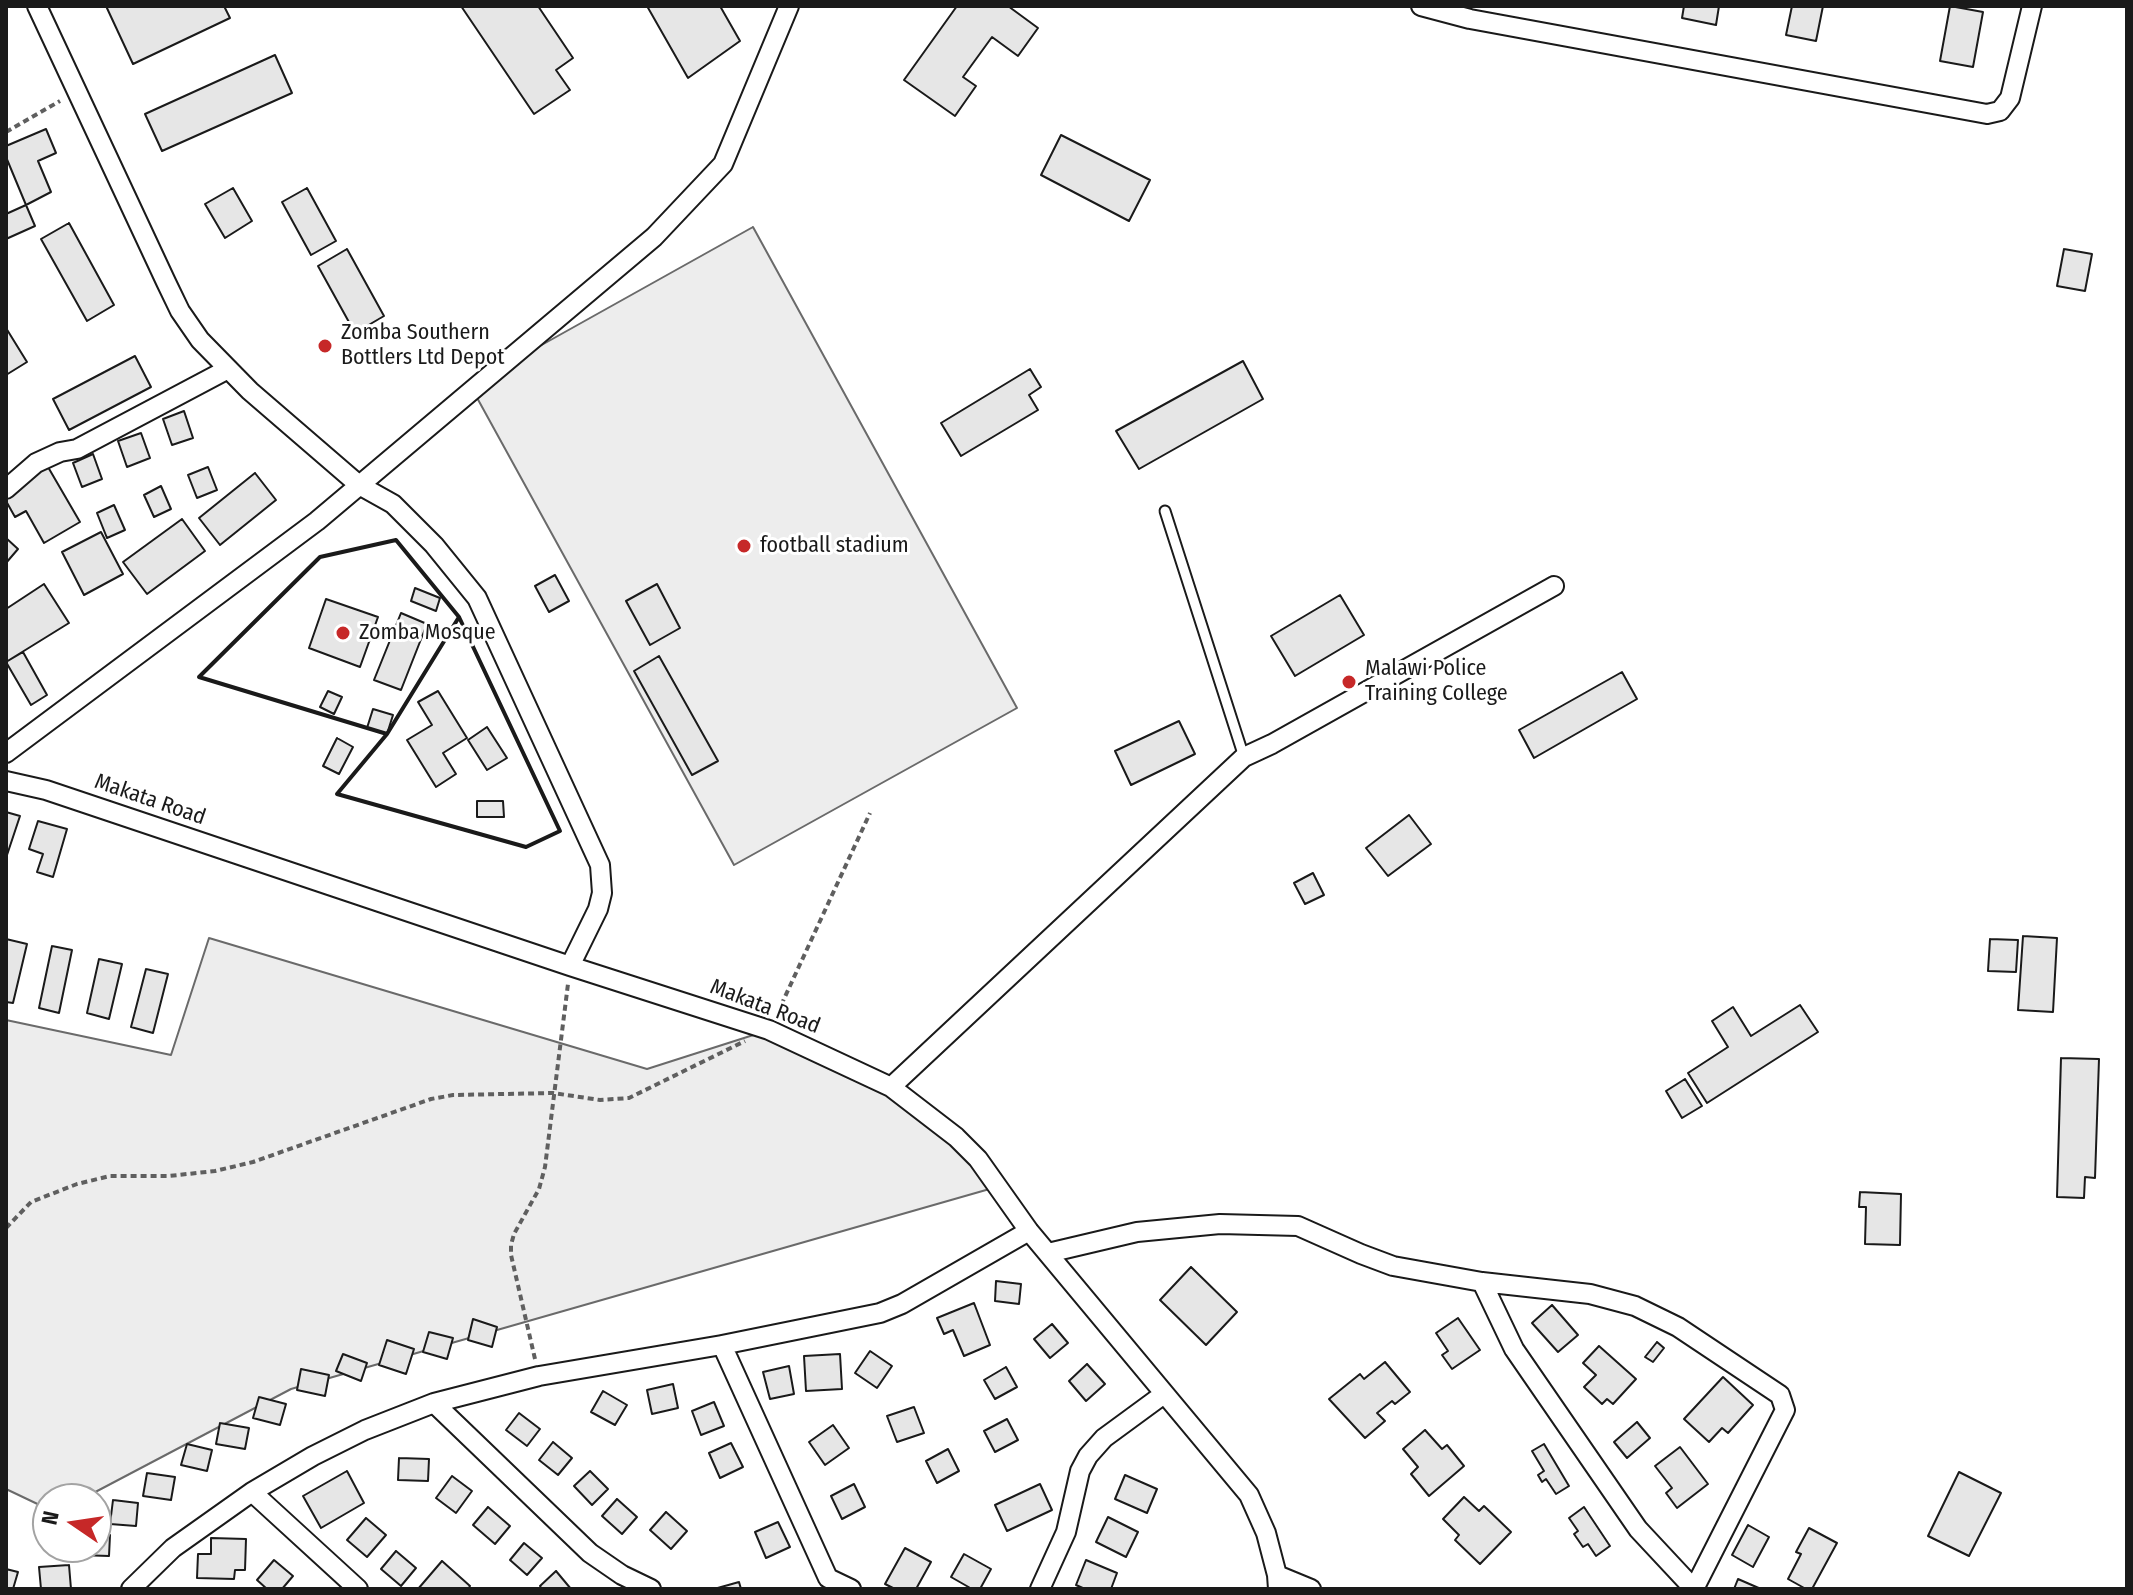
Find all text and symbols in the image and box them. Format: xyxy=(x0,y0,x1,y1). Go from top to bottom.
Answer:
place label: Zomba Southern Bottlers Ltd Depot xyxy=(341,320,504,372)
marker: Zomba Southern Bottlers Ltd Depot xyxy=(316,337,334,355)
place label: football stadium xyxy=(760,533,909,559)
marker: football stadium xyxy=(735,537,753,555)
place label: Zomba Mosque xyxy=(359,620,496,646)
marker: Zomba Mosque xyxy=(334,624,352,642)
place label: Malawi Police Training College xyxy=(1365,656,1508,708)
marker: Malawi Police Training College xyxy=(1340,673,1358,691)
street label: Makata Road xyxy=(91,769,209,831)
street label: Makata Road xyxy=(706,974,824,1040)
north arrow xyxy=(32,1483,112,1563)
text: N xyxy=(35,1508,65,1527)

